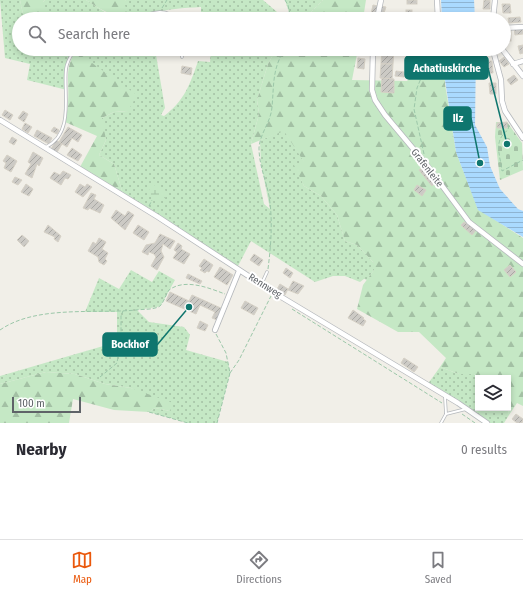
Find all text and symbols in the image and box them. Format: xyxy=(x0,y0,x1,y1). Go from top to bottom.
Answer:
search box xyxy=(12,12,511,56)
icon: search xyxy=(26,23,48,45)
text: Search here xyxy=(58,25,130,43)
callout: Achatiuskirche xyxy=(405,56,488,79)
text: Achatiuskirche xyxy=(412,62,481,75)
callout: Ilz xyxy=(444,107,471,130)
text: Ilz xyxy=(453,112,464,125)
street label: Grafenleite xyxy=(408,147,446,190)
street label: Rennweg xyxy=(246,271,284,301)
callout: Bockhof xyxy=(103,333,157,356)
text: Bockhof xyxy=(111,338,150,351)
map controls xyxy=(475,375,511,411)
button: layers xyxy=(475,375,511,411)
scale bar xyxy=(12,395,81,414)
text: 100 m xyxy=(18,397,45,410)
text: Nearby xyxy=(16,439,67,460)
text: 0 results xyxy=(461,442,507,457)
tab: Map xyxy=(71,549,93,586)
tab: Directions xyxy=(236,549,282,586)
tab: Saved xyxy=(425,549,452,586)

